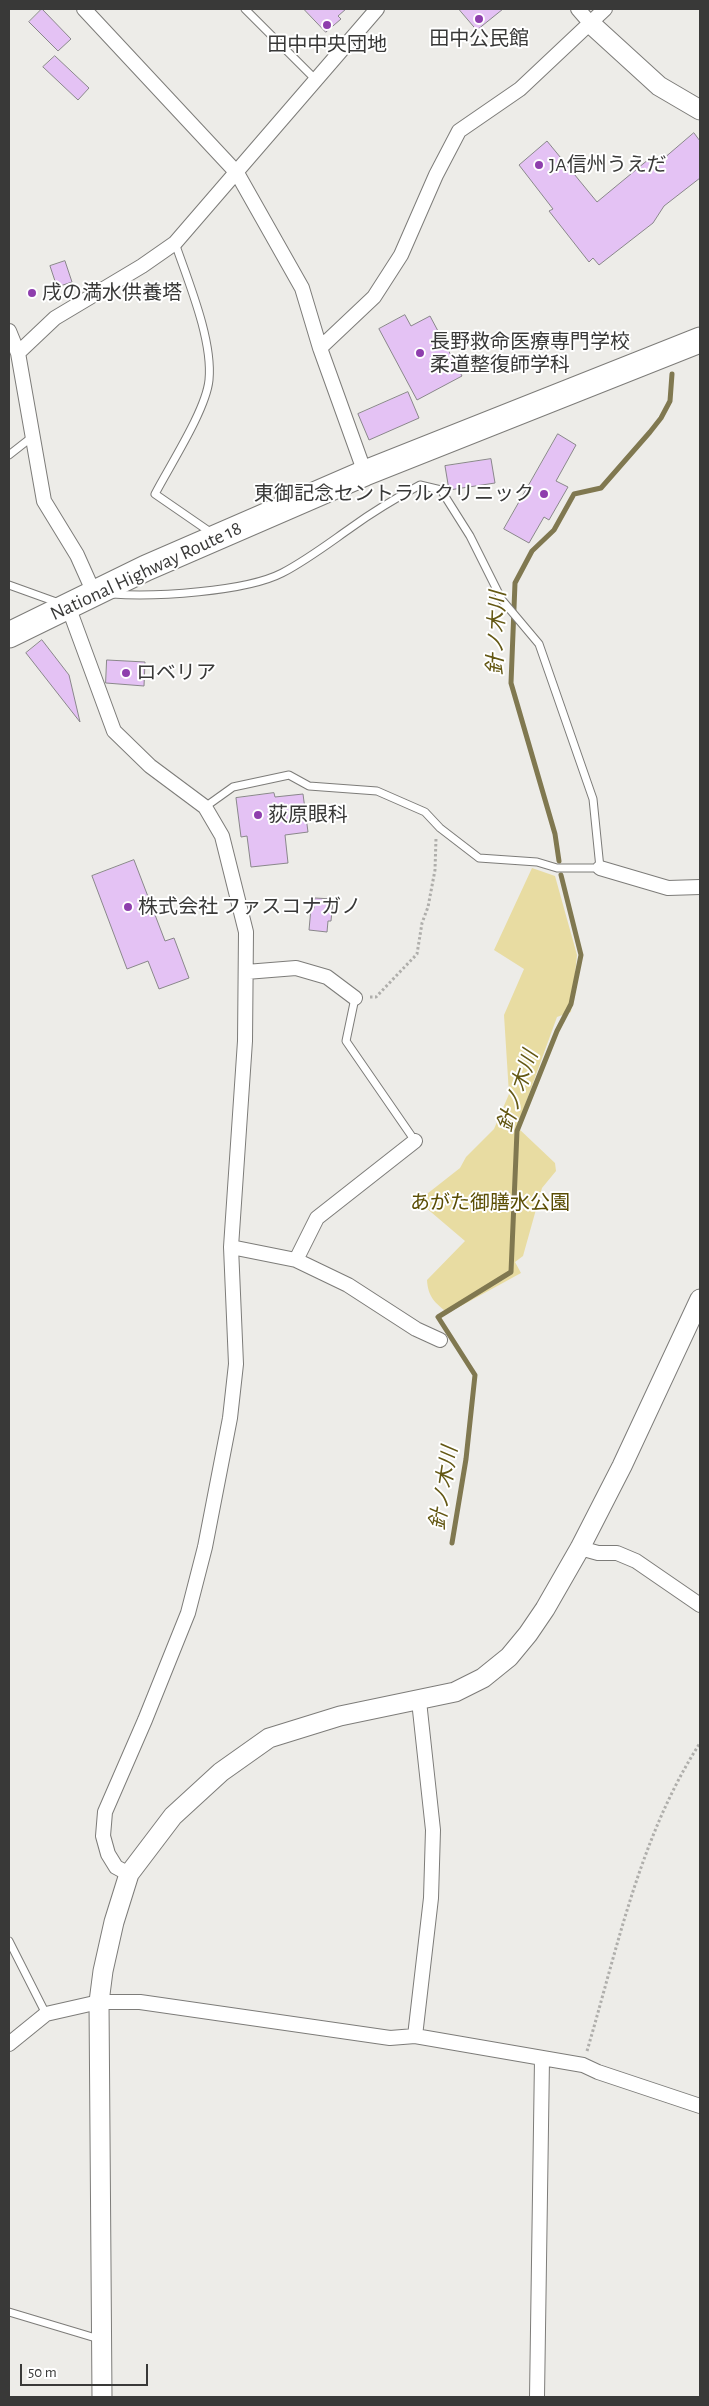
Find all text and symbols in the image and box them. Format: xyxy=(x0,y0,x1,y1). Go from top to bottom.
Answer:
marker: 田中公民館 xyxy=(473,13,485,25)
marker: 田中中央団地 xyxy=(321,19,333,31)
place label: 田中公民館 xyxy=(429,27,529,51)
place label: 田中中央団地 xyxy=(267,33,387,57)
place label: JA信州うえだ xyxy=(549,153,667,177)
marker: JA信州うえだ xyxy=(533,159,545,171)
place label: 戌の満水供養塔 xyxy=(42,281,182,305)
marker: 戌の満水供養塔 xyxy=(26,287,38,299)
place label: 長野救命医療専門学校 柔道整復師学科 xyxy=(430,330,630,377)
marker: 長野救命医療専門学校 柔道整復師学科 xyxy=(414,347,426,359)
place label: 東御記念セントラルクリニック xyxy=(254,482,534,506)
marker: 東御記念セントラルクリニック xyxy=(538,488,550,500)
street label: National Highway Route 18 xyxy=(46,516,246,626)
water label: 針ノ木川 xyxy=(483,591,511,675)
place label: ロベリア xyxy=(136,661,216,685)
marker: ロベリア xyxy=(120,667,132,679)
place label: 荻原眼科 xyxy=(268,803,348,827)
marker: 荻原眼科 xyxy=(252,809,264,821)
place label: 株式会社 ファスコナガノ xyxy=(138,895,361,919)
marker: 株式会社 ファスコナガノ xyxy=(122,901,134,913)
water label: 針ノ木川 xyxy=(492,1047,544,1135)
park label: あがた御膳水公園 xyxy=(410,1191,570,1215)
water label: 針ノ木川 xyxy=(425,1445,463,1531)
scale bar xyxy=(22,2354,150,2386)
text: 50 m xyxy=(28,2365,57,2380)

